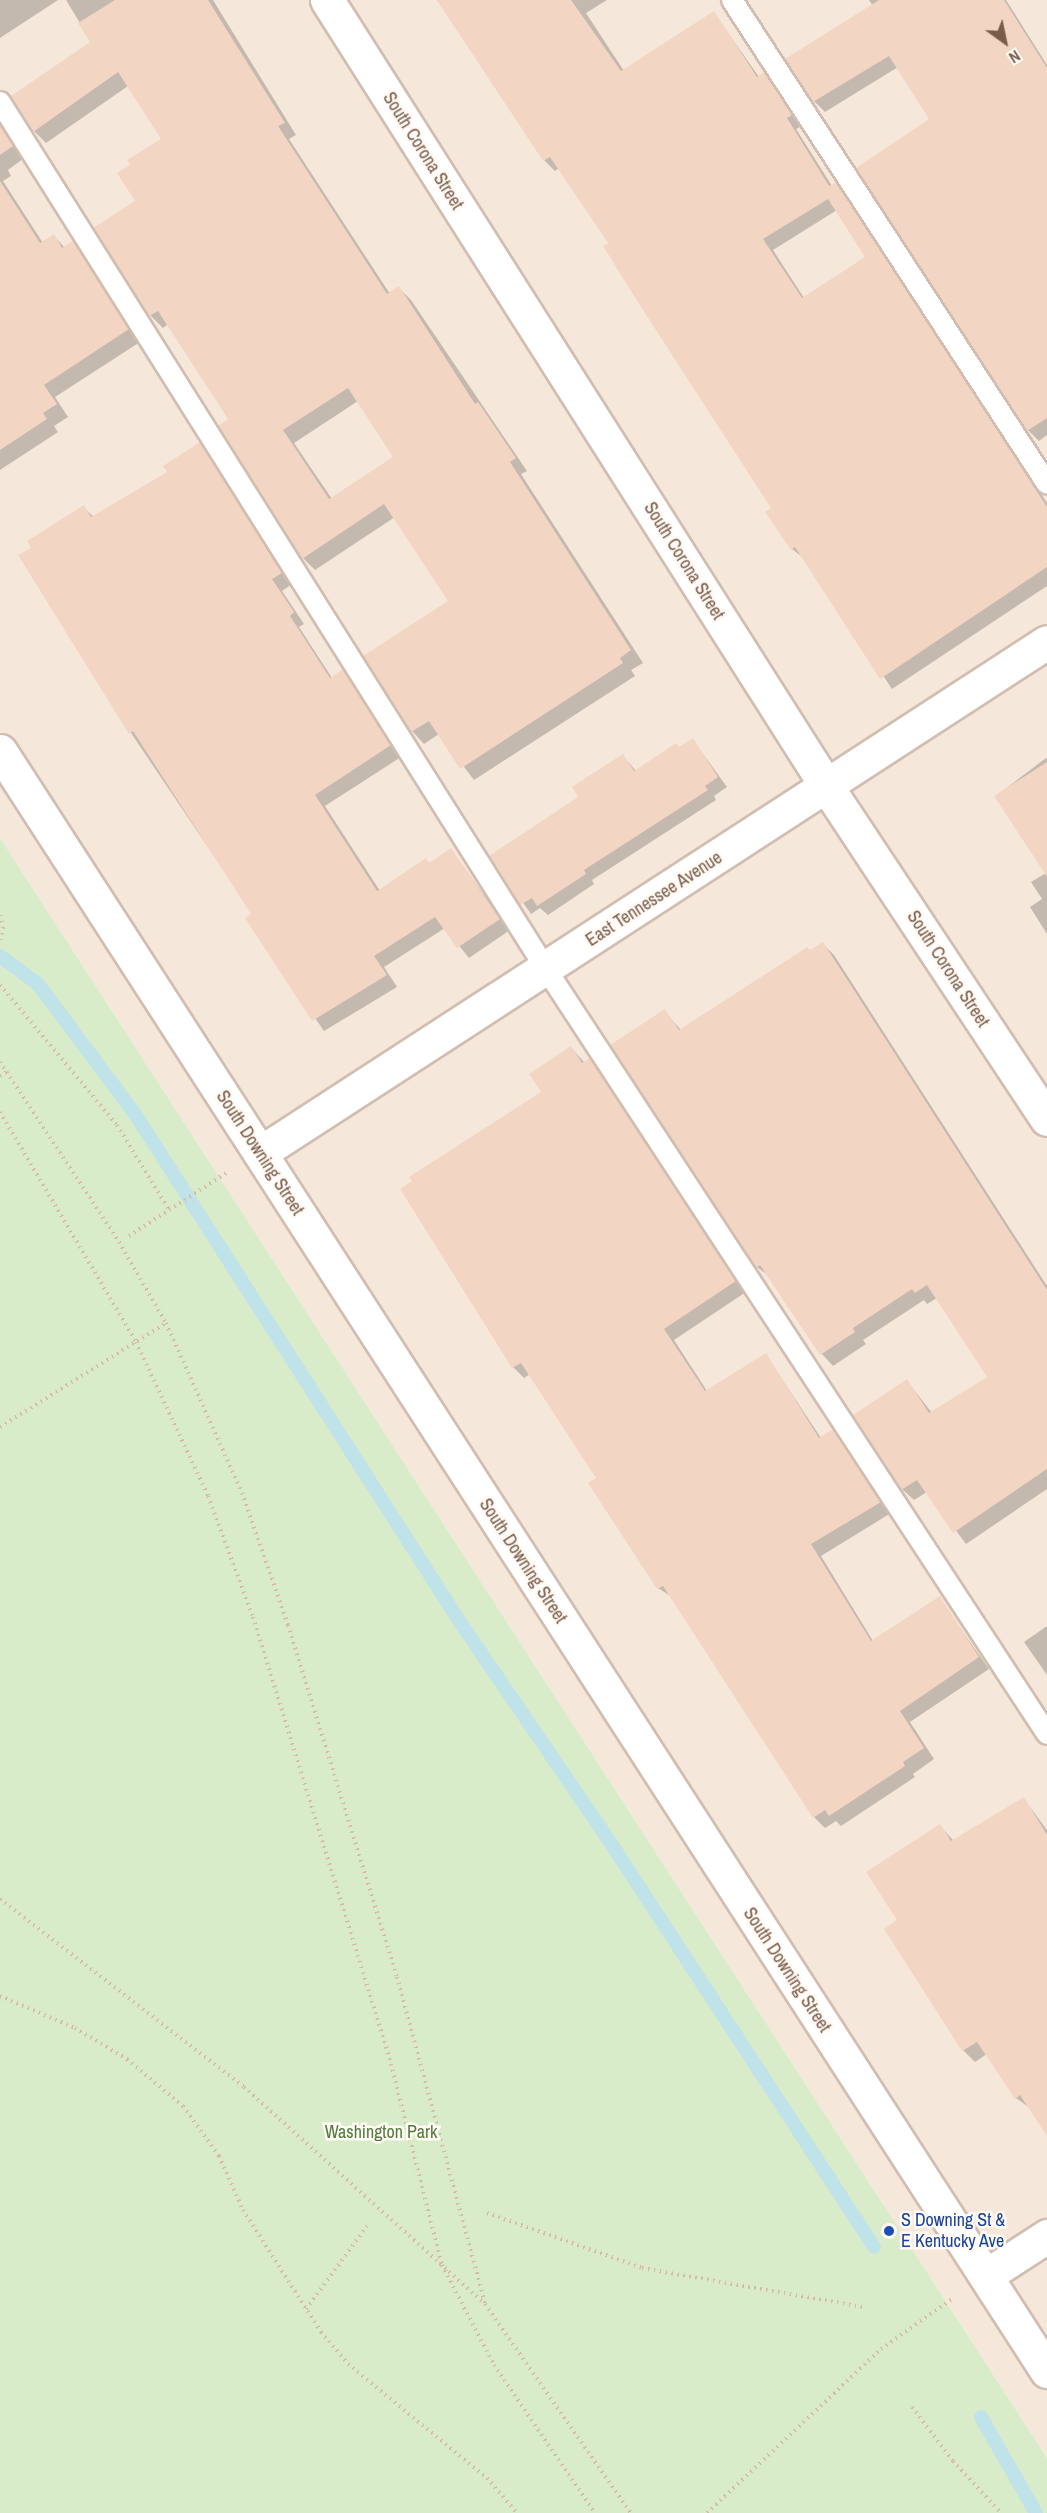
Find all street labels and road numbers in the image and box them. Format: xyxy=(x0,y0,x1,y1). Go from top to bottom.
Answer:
street label: South Corona Street xyxy=(378,88,468,214)
street label: South Corona Street xyxy=(639,498,729,624)
street label: East Tennessee Avenue xyxy=(581,847,727,951)
street label: South Corona Street xyxy=(902,907,994,1031)
street label: South Downing Street xyxy=(212,1087,308,1219)
street label: South Downing Street xyxy=(475,1495,571,1627)
street label: South Downing Street xyxy=(739,1904,835,2036)

